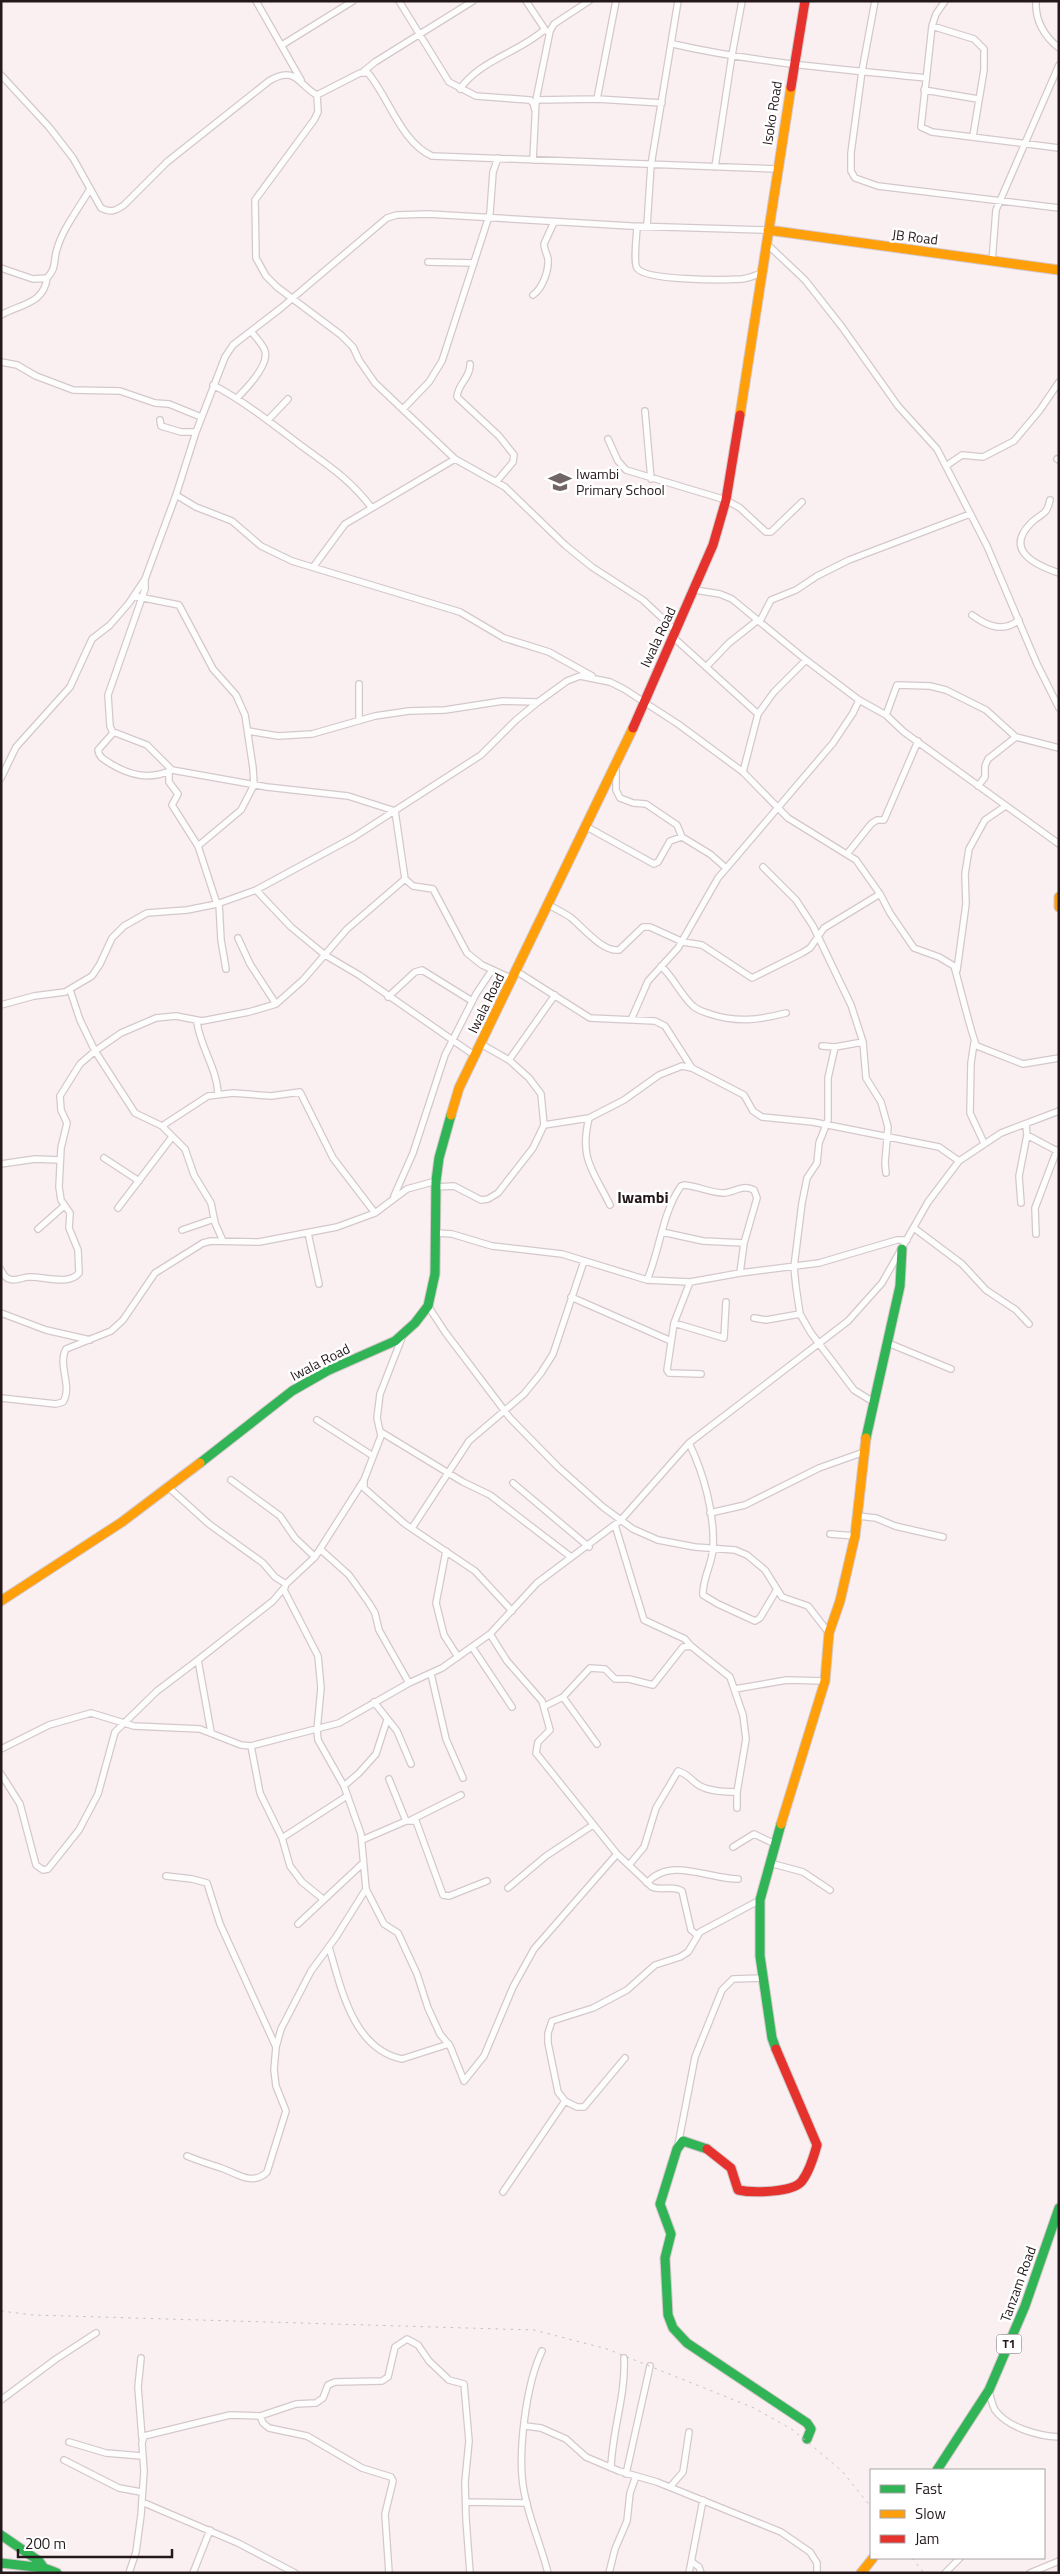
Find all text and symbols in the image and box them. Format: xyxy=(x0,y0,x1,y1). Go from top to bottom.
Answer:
street label: Isoko Road xyxy=(756,79,787,146)
street label: JB Road xyxy=(891,223,939,250)
place label: Iwambi Primary School xyxy=(576,463,665,500)
school or university icon: Iwambi Primary School xyxy=(547,469,573,495)
street label: Iwala Road xyxy=(634,603,681,671)
street label: Iwala Road xyxy=(462,969,509,1036)
district label: Iwambi xyxy=(617,1185,669,1209)
street label: Iwala Road xyxy=(286,1338,353,1386)
street label: Tanzam Road xyxy=(994,2243,1041,2325)
road number: T1 xyxy=(996,2334,1022,2354)
legend xyxy=(870,2469,1045,2559)
text: Fast xyxy=(915,2477,943,2500)
text: Slow xyxy=(915,2502,946,2525)
scale bar xyxy=(18,2526,171,2558)
text: Jam xyxy=(915,2527,939,2550)
text: 200 m xyxy=(25,2532,66,2555)

